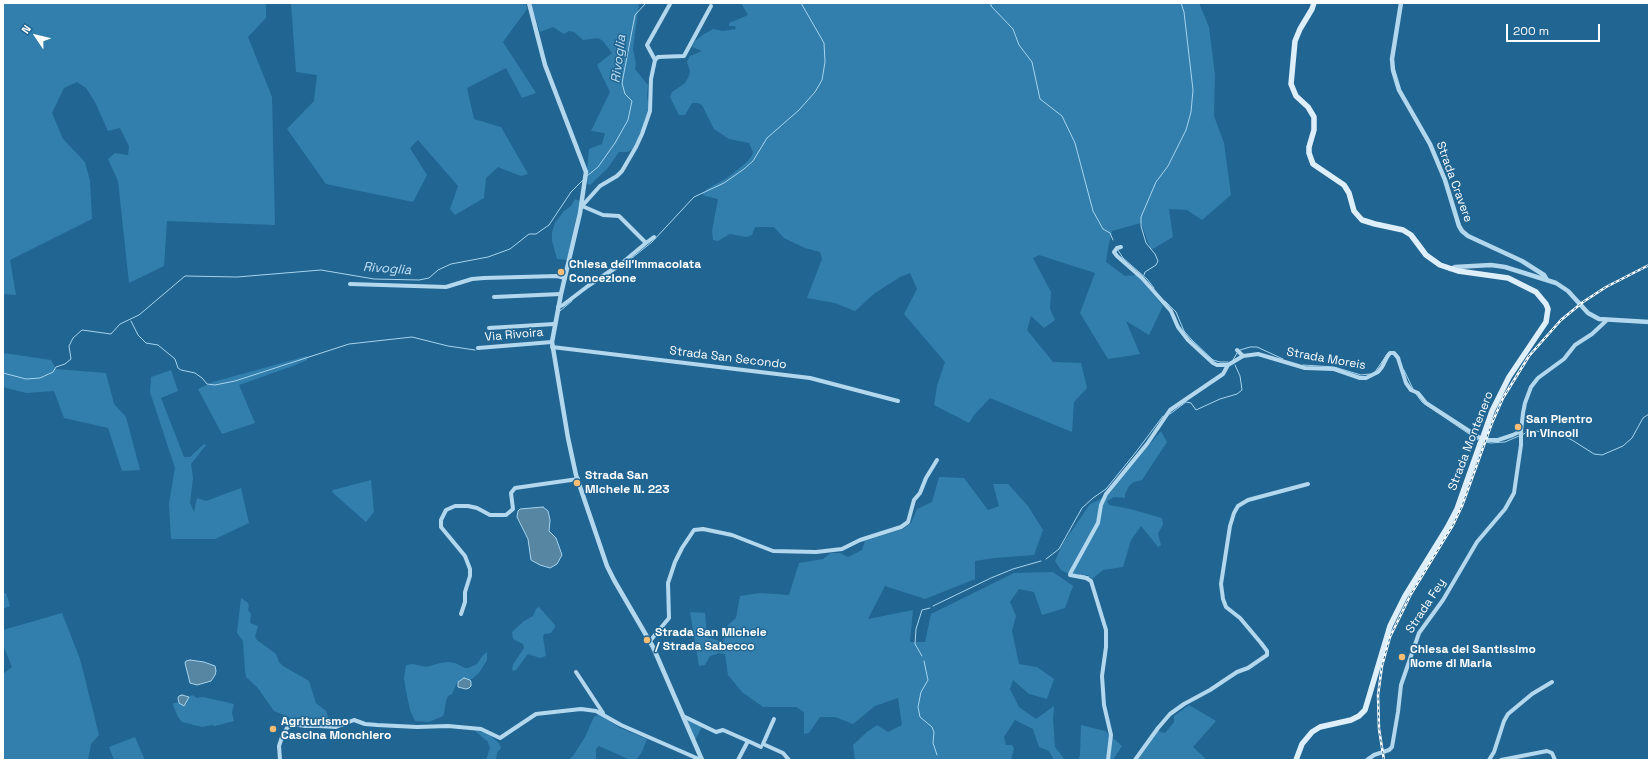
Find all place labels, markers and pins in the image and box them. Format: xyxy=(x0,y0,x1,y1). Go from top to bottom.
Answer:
place label: Chiesa dell′Immacolata Concezione xyxy=(569,258,701,286)
marker: Chiesa dell′Immacolata Concezione xyxy=(556,267,566,277)
place label: San Pientro in Vincoli xyxy=(1526,413,1593,441)
marker: San Pientro in Vincoli xyxy=(1513,422,1523,432)
place label: Strada San Michele N. 223 xyxy=(585,469,670,497)
marker: Strada San Michele N. 223 xyxy=(572,478,582,488)
place label: Strada San Michele / Strada Sabecco xyxy=(655,626,767,654)
marker: Strada San Michele / Strada Sabecco xyxy=(642,635,652,645)
place label: Chiesa del Santissimo Nome di Maria xyxy=(1410,643,1536,671)
marker: Chiesa del Santissimo Nome di Maria xyxy=(1397,652,1407,662)
place label: Agriturismo Cascina Monchiero xyxy=(281,715,391,743)
marker: Agriturismo Cascina Monchiero xyxy=(268,724,278,734)

